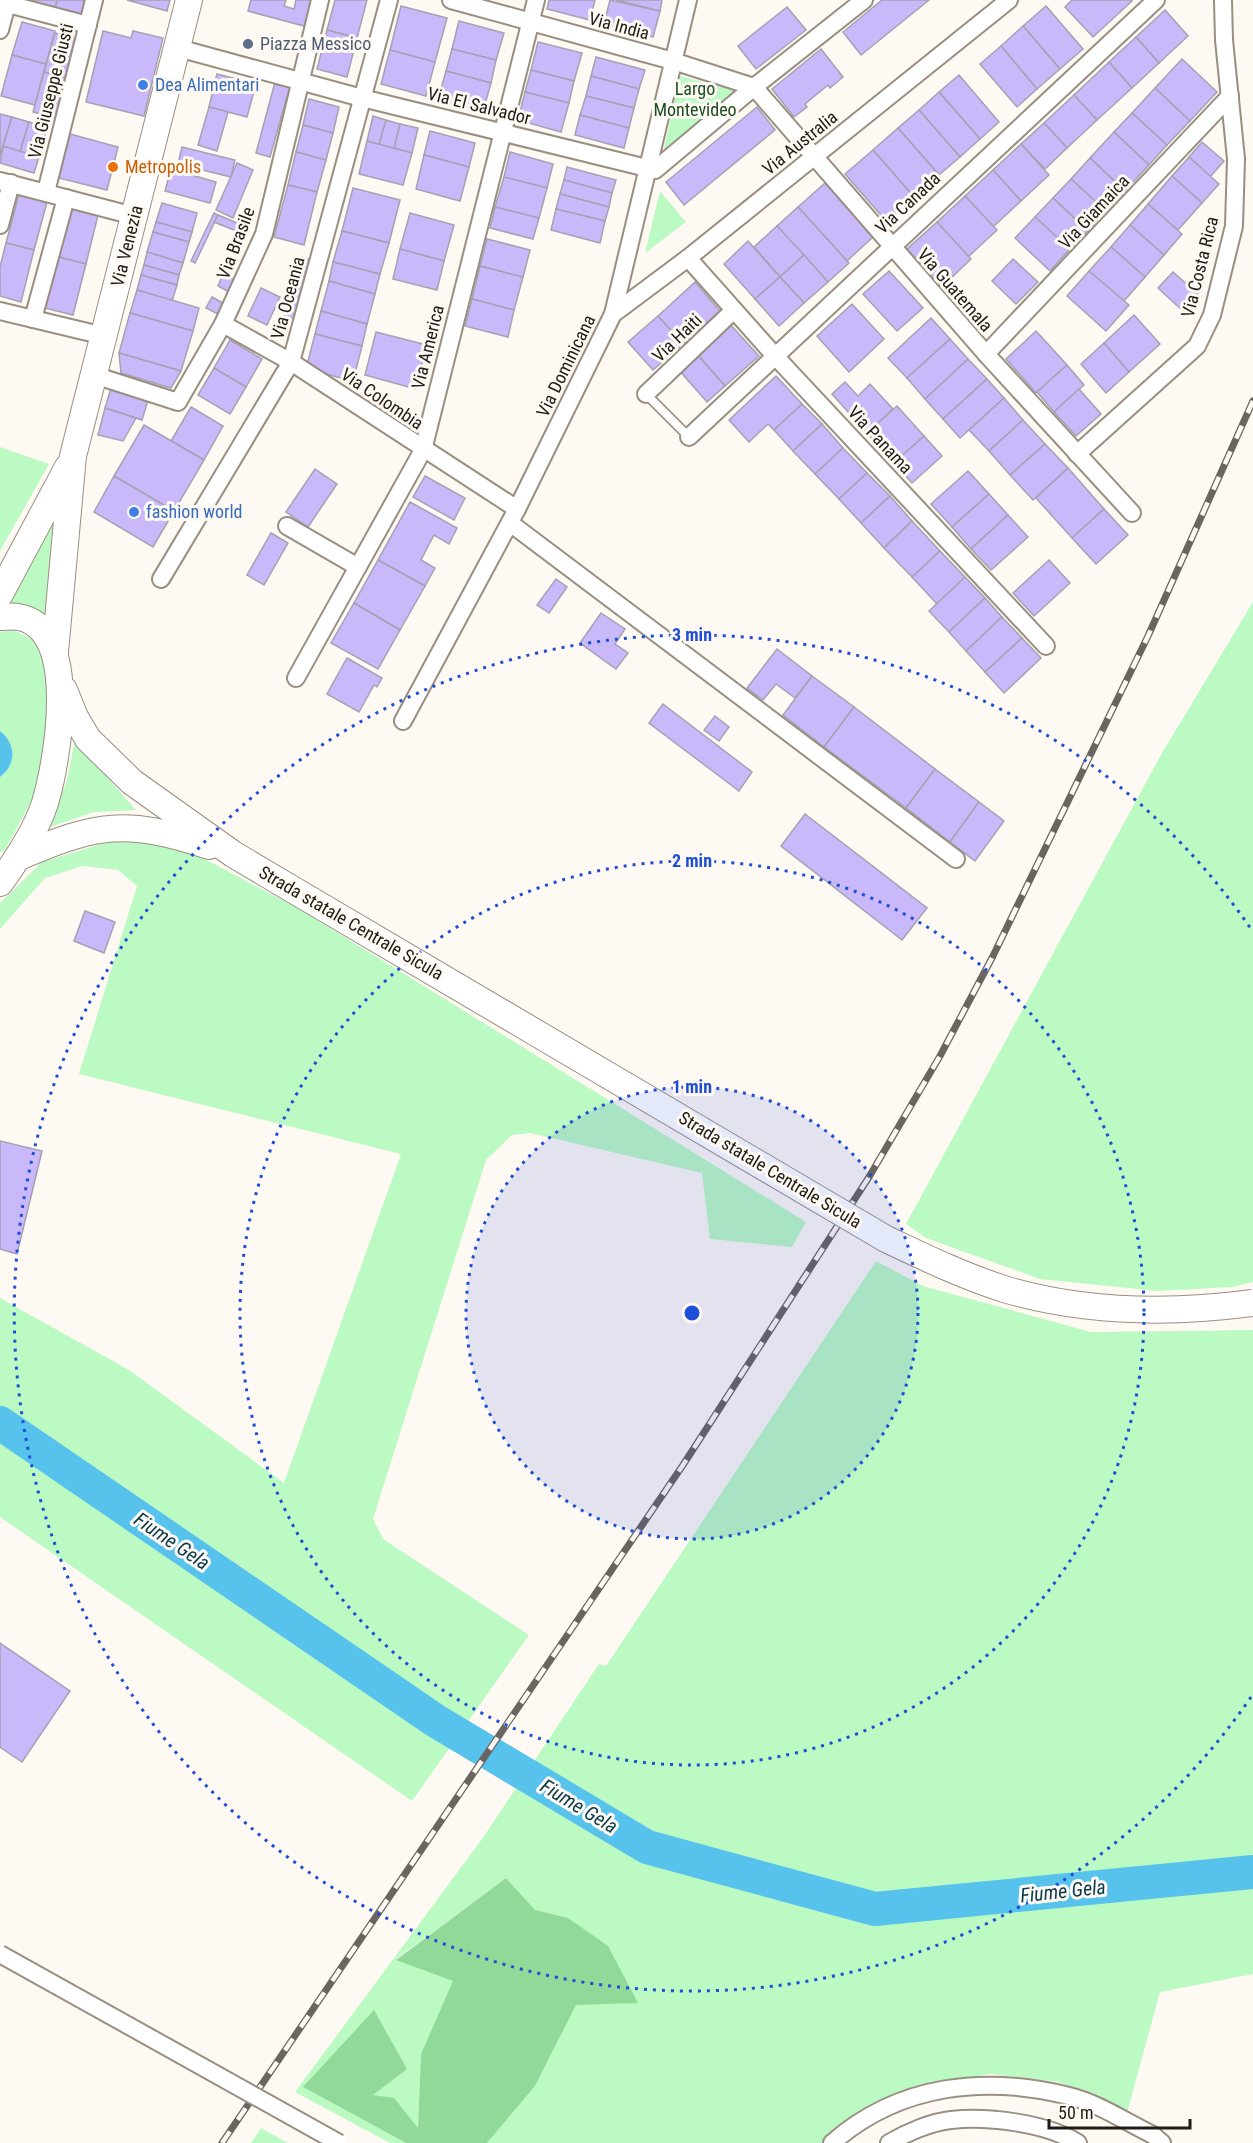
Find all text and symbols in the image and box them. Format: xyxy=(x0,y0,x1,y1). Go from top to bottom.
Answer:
street label: Via India xyxy=(587,7,652,44)
street label: Via Giuseppe Giusti xyxy=(24,21,77,161)
place label: Piazza Messico xyxy=(260,33,371,54)
marker: Piazza Messico xyxy=(241,37,255,51)
place label: Dea Alimentari xyxy=(155,74,259,95)
marker: Dea Alimentari xyxy=(136,78,150,92)
park label: Largo Montevideo xyxy=(653,78,737,120)
street label: Via El Salvador xyxy=(425,83,534,129)
street label: Via Australia xyxy=(758,106,841,179)
place label: Metropolis xyxy=(125,156,201,177)
marker: Metropolis xyxy=(106,160,120,174)
street label: Via Canada xyxy=(871,167,944,238)
street label: Via Giamaica xyxy=(1054,170,1133,253)
street label: Via Venezia xyxy=(106,203,147,289)
street label: Via Brasile xyxy=(212,204,259,282)
street label: Via Costa Rica xyxy=(1177,214,1222,319)
street label: Via Guatemala xyxy=(913,244,997,336)
street label: Via Oceania xyxy=(266,254,309,341)
street label: Via America xyxy=(407,303,448,391)
street label: Via Haiti xyxy=(648,309,706,366)
street label: Via Dominicana xyxy=(532,311,599,420)
street label: Via Colombia xyxy=(337,363,427,434)
street label: Via Panama xyxy=(844,401,917,478)
place label: fashion world xyxy=(146,501,243,522)
marker: fashion world xyxy=(127,505,141,519)
text: 3 min xyxy=(672,624,712,645)
text: 2 min xyxy=(672,850,712,871)
street label: Strada statale Centrale Sicula xyxy=(255,861,447,984)
text: 1 min xyxy=(672,1076,712,1097)
street label: Strada statale Centrale Sicula xyxy=(675,1107,865,1232)
centre of rings xyxy=(682,1303,702,1323)
water label: Fiume Gela xyxy=(130,1507,214,1575)
water label: Fiume Gela xyxy=(536,1774,622,1838)
water label: Fiume Gela xyxy=(1019,1875,1107,1907)
scale bar xyxy=(1049,2092,1190,2130)
text: 50 m xyxy=(1058,2102,1093,2123)

